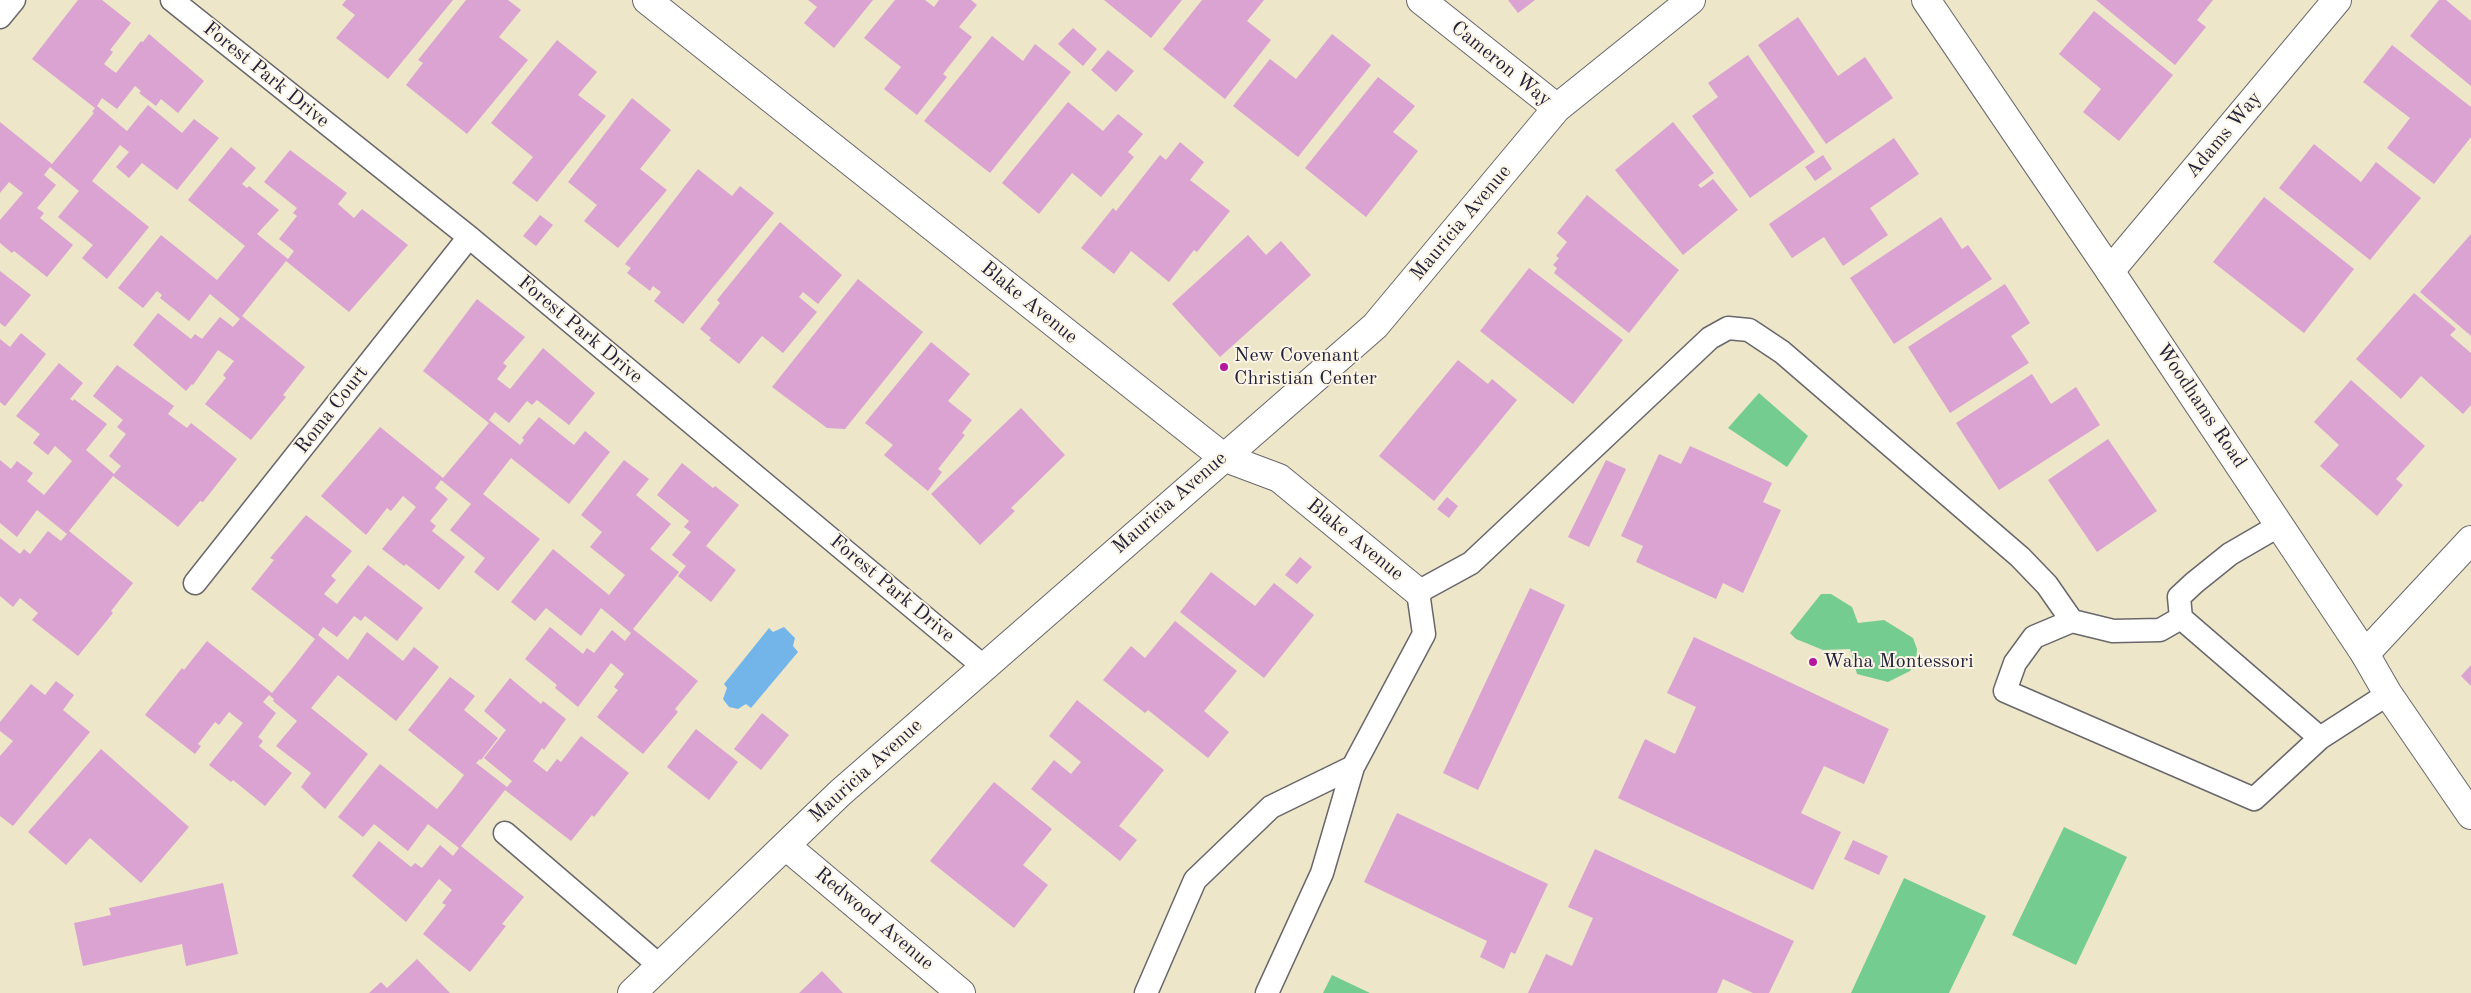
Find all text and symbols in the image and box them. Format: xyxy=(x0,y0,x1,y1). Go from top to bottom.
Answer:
street label: Cameron Way xyxy=(1446,16,1556,112)
street label: Forest Park Drive xyxy=(198,17,334,133)
street label: Adams Way xyxy=(2181,87,2267,183)
street label: Mauricia Avenue xyxy=(1406,160,1516,286)
street label: Blake Avenue xyxy=(976,257,1082,349)
street label: Forest Park Drive xyxy=(513,271,647,389)
street label: Woodhams Road xyxy=(2150,339,2252,473)
place label: New Covenant Christian Center xyxy=(1234,344,1377,391)
street label: Roma Court xyxy=(290,361,374,459)
marker: New Covenant Christian Center xyxy=(1218,361,1230,373)
street label: Mauricia Avenue xyxy=(1108,447,1232,559)
street label: Blake Avenue xyxy=(1302,494,1408,586)
street label: Forest Park Drive xyxy=(825,530,959,648)
place label: Waha Montessori xyxy=(1823,650,1974,674)
marker: Waha Montessori xyxy=(1807,656,1819,668)
street label: Mauricia Avenue xyxy=(804,714,928,828)
street label: Redwood Avenue xyxy=(810,862,938,976)

